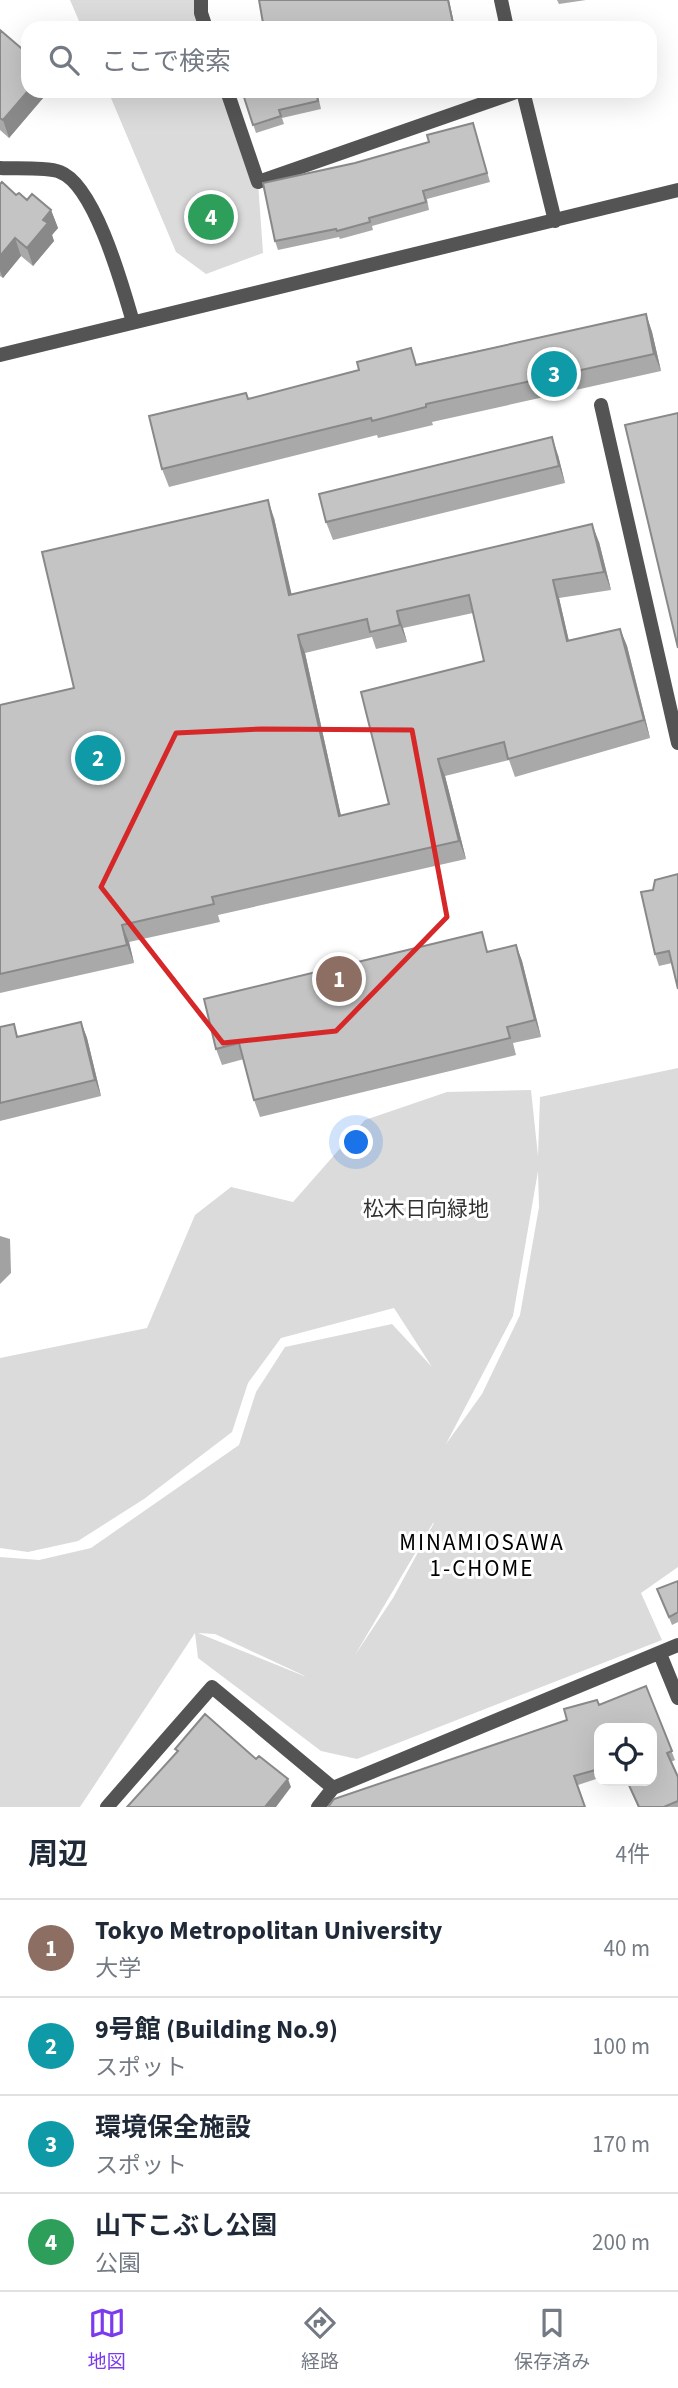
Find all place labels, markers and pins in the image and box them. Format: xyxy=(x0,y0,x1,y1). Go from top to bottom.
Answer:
pin: 4 xyxy=(188,191,234,243)
pin: 3 xyxy=(531,348,577,400)
pin: 2 xyxy=(75,732,121,784)
pin: 1 xyxy=(316,953,362,1005)

